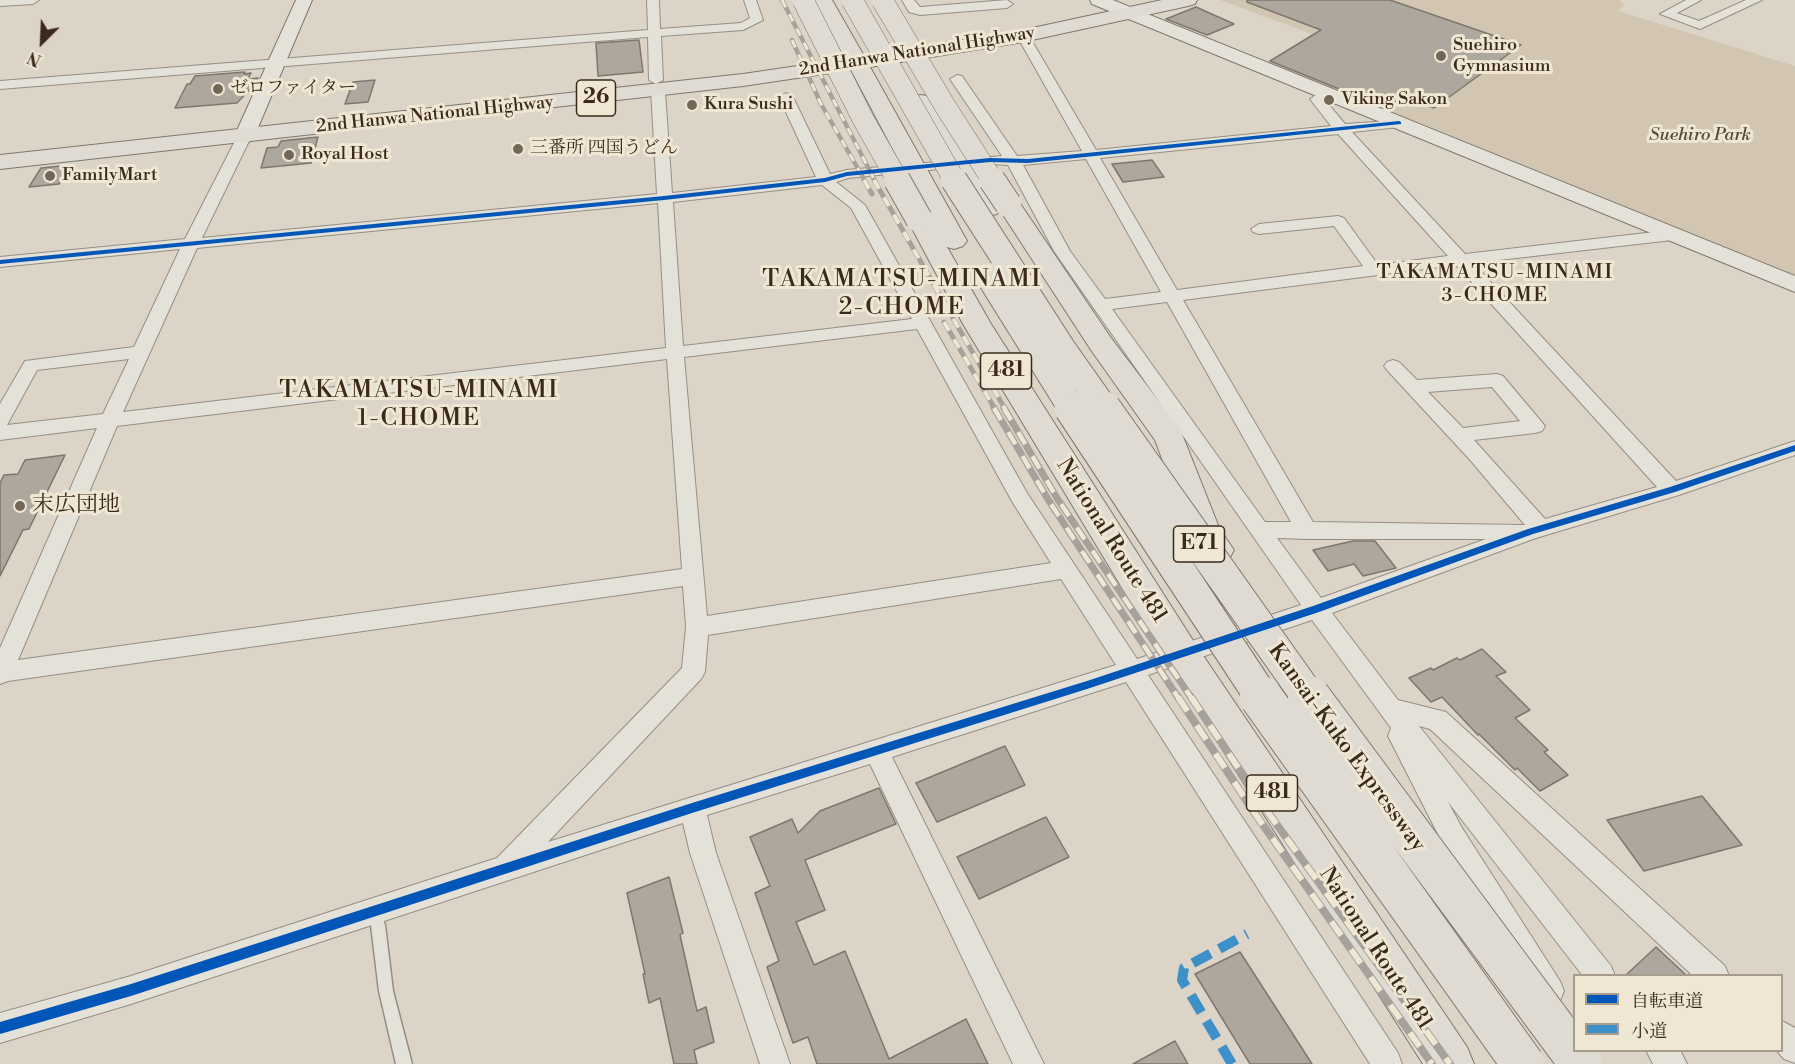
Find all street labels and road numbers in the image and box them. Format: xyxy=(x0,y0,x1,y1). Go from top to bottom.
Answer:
street label: 2nd Hanwa National Highway xyxy=(798,23,1036,81)
road number: 26 xyxy=(576,80,616,116)
street label: 2nd Hanwa National Highway xyxy=(315,92,555,138)
road number: 481 xyxy=(980,353,1032,389)
street label: National Route 481 xyxy=(1050,454,1172,628)
road number: E71 xyxy=(1174,526,1224,562)
street label: Kansai-Kuko Expressway xyxy=(1262,639,1430,857)
road number: 481 xyxy=(1246,775,1298,811)
street label: National Route 481 xyxy=(1313,863,1437,1035)

